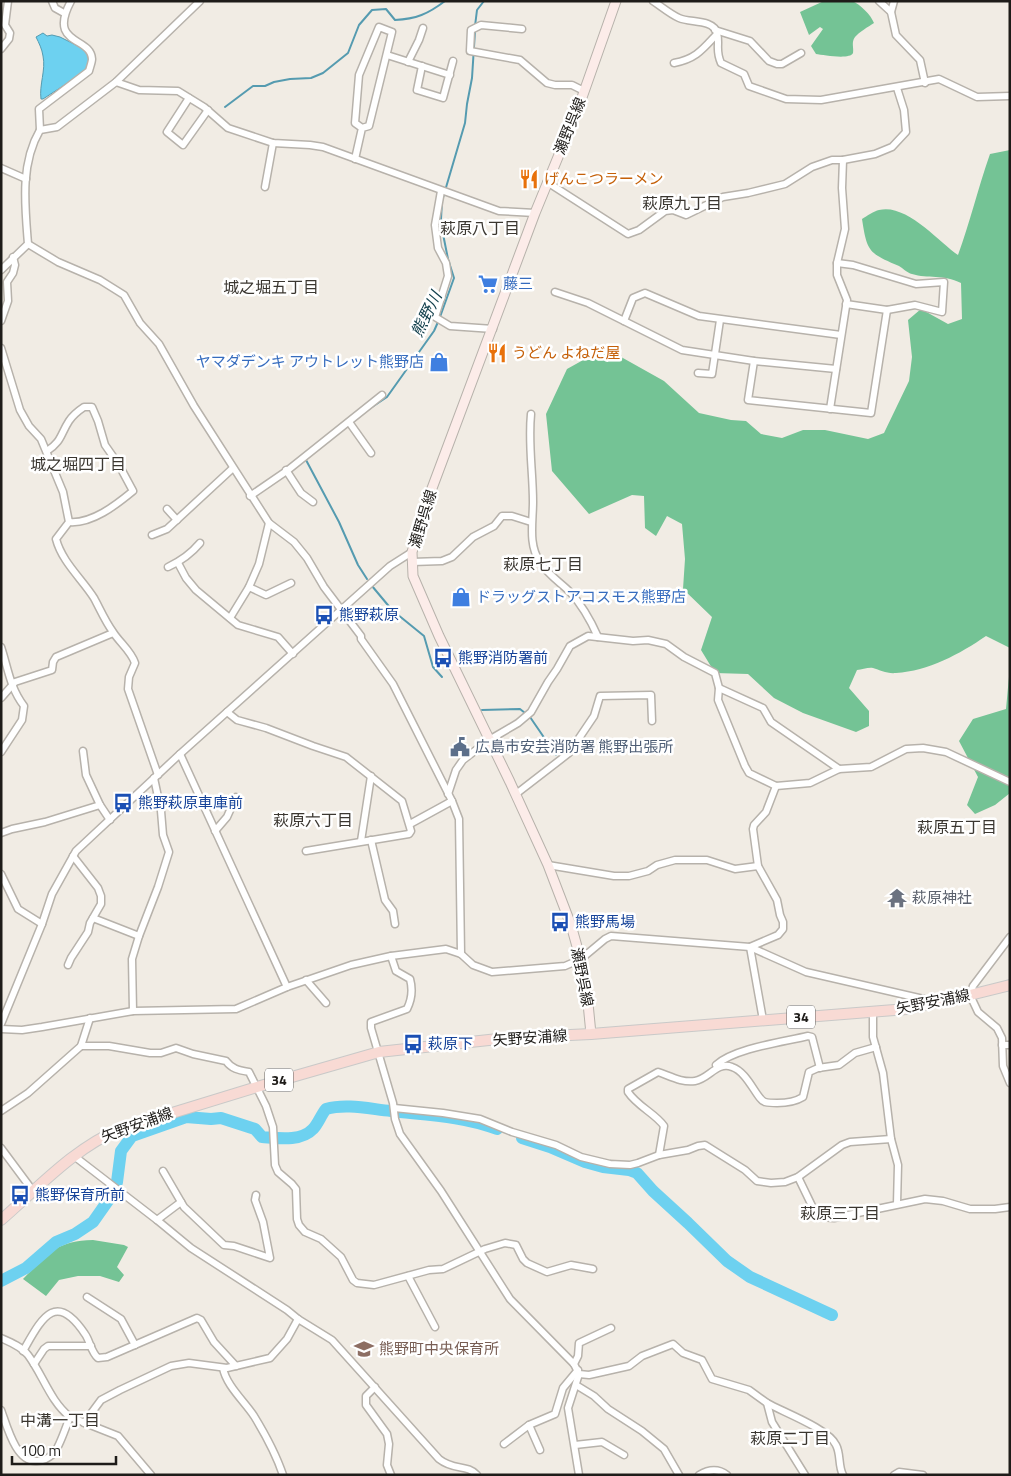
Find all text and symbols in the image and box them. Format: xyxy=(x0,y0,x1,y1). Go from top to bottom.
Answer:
street label: 瀬野呉線 xyxy=(548,94,591,158)
place label: げんこつラーメン xyxy=(544,167,663,190)
restaurant icon: げんこつラーメン xyxy=(518,168,540,190)
district label: 萩原九丁目 xyxy=(642,191,722,215)
district label: 萩原八丁目 xyxy=(440,216,520,240)
place label: 藤三 xyxy=(503,272,533,295)
supermarket icon: 藤三 xyxy=(477,273,499,295)
district label: 城之堀五丁目 xyxy=(223,275,319,299)
water label: 熊野川 xyxy=(405,285,448,341)
place label: うどん よねだ屋 xyxy=(512,341,620,364)
restaurant icon: うどん よねだ屋 xyxy=(486,342,508,364)
place label: ヤマダデンキ アウトレット熊野店 xyxy=(196,350,424,373)
shop icon: ヤマダデンキ アウトレット熊野店 xyxy=(428,351,450,373)
district label: 城之堀四丁目 xyxy=(30,452,126,476)
street label: 瀬野呉線 xyxy=(403,487,442,551)
district label: 萩原七丁目 xyxy=(503,552,583,576)
place label: ドラッグストアコスモス熊野店 xyxy=(476,585,686,608)
shop icon: ドラッグストアコスモス熊野店 xyxy=(450,586,472,608)
place label: 熊野萩原 xyxy=(339,603,399,626)
bus stop icon: 熊野萩原 xyxy=(313,604,335,626)
place label: 熊野消防署前 xyxy=(458,646,548,669)
bus stop icon: 熊野消防署前 xyxy=(432,647,454,669)
place label: 広島市安芸消防署 熊野出張所 xyxy=(475,735,673,758)
public building icon: 広島市安芸消防署 熊野出張所 xyxy=(449,736,471,758)
place label: 熊野萩原車庫前 xyxy=(138,791,243,814)
bus stop icon: 熊野萩原車庫前 xyxy=(112,792,134,814)
district label: 萩原六丁目 xyxy=(273,808,353,832)
district label: 萩原五丁目 xyxy=(917,815,997,839)
place label: 萩原神社 xyxy=(912,886,972,909)
temple icon: 萩原神社 xyxy=(886,887,908,909)
place label: 熊野馬場 xyxy=(575,910,635,933)
bus stop icon: 熊野馬場 xyxy=(549,911,571,933)
street label: 瀬野呉線 xyxy=(565,945,600,1009)
street label: 矢野安浦線 xyxy=(894,983,972,1020)
road number: 34 xyxy=(787,1006,815,1028)
street label: 矢野安浦線 xyxy=(492,1023,568,1052)
place label: 萩原下 xyxy=(428,1032,473,1055)
bus stop icon: 萩原下 xyxy=(402,1033,424,1055)
road number: 34 xyxy=(265,1068,293,1092)
street label: 矢野安浦線 xyxy=(98,1101,176,1148)
place label: 熊野保育所前 xyxy=(35,1183,125,1206)
bus stop icon: 熊野保育所前 xyxy=(9,1184,31,1206)
district label: 萩原三丁目 xyxy=(800,1201,880,1225)
place label: 熊野町中央保育所 xyxy=(379,1337,499,1360)
school or university icon: 熊野町中央保育所 xyxy=(353,1338,375,1360)
district label: 中溝一丁目 xyxy=(20,1408,100,1432)
district label: 萩原二丁目 xyxy=(750,1426,830,1450)
scale bar xyxy=(12,1434,116,1466)
text: 100 m xyxy=(20,1439,61,1462)

